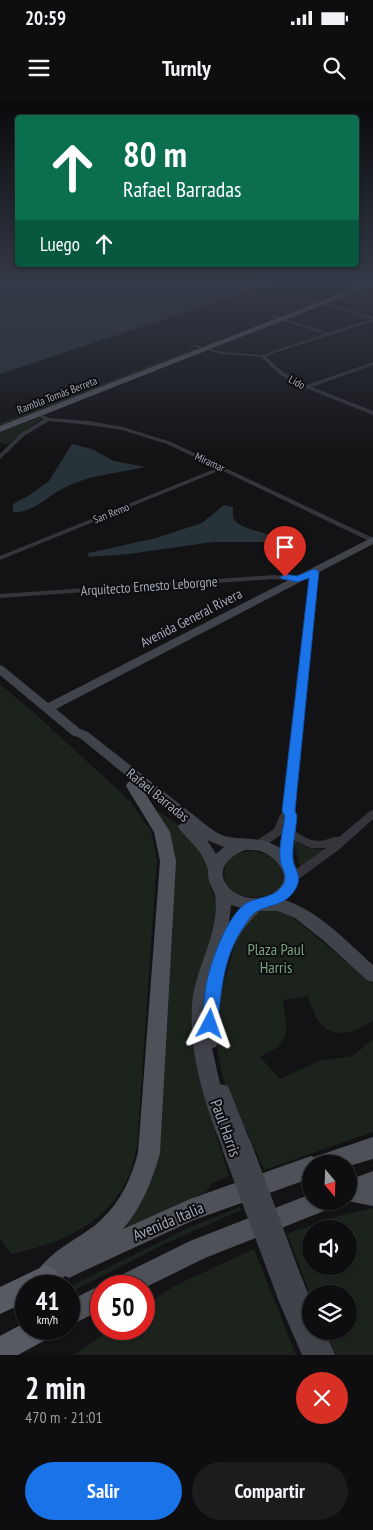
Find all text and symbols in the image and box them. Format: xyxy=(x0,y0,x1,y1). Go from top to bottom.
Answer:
text: 20:59 xyxy=(25,6,66,30)
icon: menu xyxy=(25,54,53,82)
text: Turnly xyxy=(162,54,211,82)
icon: search xyxy=(320,54,348,82)
text: 80 m xyxy=(123,131,187,177)
icon: ahead xyxy=(40,135,105,200)
text: Rafael Barradas xyxy=(123,175,241,203)
icon: ahead xyxy=(90,230,118,258)
text: Luego xyxy=(40,232,80,256)
street label: Lido xyxy=(286,372,308,392)
street label: Rambla Tomás Berreta xyxy=(15,373,99,417)
street label: Miramar xyxy=(193,449,227,475)
street label: San Remo xyxy=(91,499,131,527)
pin xyxy=(264,526,306,577)
icon: arrive xyxy=(271,533,299,561)
street label: Arquitecto Ernesto Leborgne xyxy=(80,572,218,600)
street label: Avenida General Rivera xyxy=(137,585,245,651)
street label: Rafael Barradas xyxy=(123,764,193,826)
park label: Plaza Paul Harris xyxy=(248,939,305,977)
position arrow xyxy=(183,997,235,1049)
street label: Paul Harris xyxy=(206,1096,246,1160)
north arrow xyxy=(302,1155,358,1210)
map controls xyxy=(302,1155,357,1340)
street label: Avenida Italia xyxy=(129,1197,207,1245)
button: sound xyxy=(302,1220,357,1275)
speed limit sign: 50 xyxy=(90,1275,155,1340)
text: 41 xyxy=(36,1285,59,1317)
button: layers xyxy=(302,1285,357,1340)
text: km/h xyxy=(37,1312,58,1327)
text: 2 min xyxy=(25,1368,86,1407)
button: close xyxy=(296,1372,348,1424)
text: 470 m · 21:01 xyxy=(25,1407,103,1427)
button: Salir xyxy=(25,1462,182,1520)
button: Compartir xyxy=(192,1462,348,1520)

